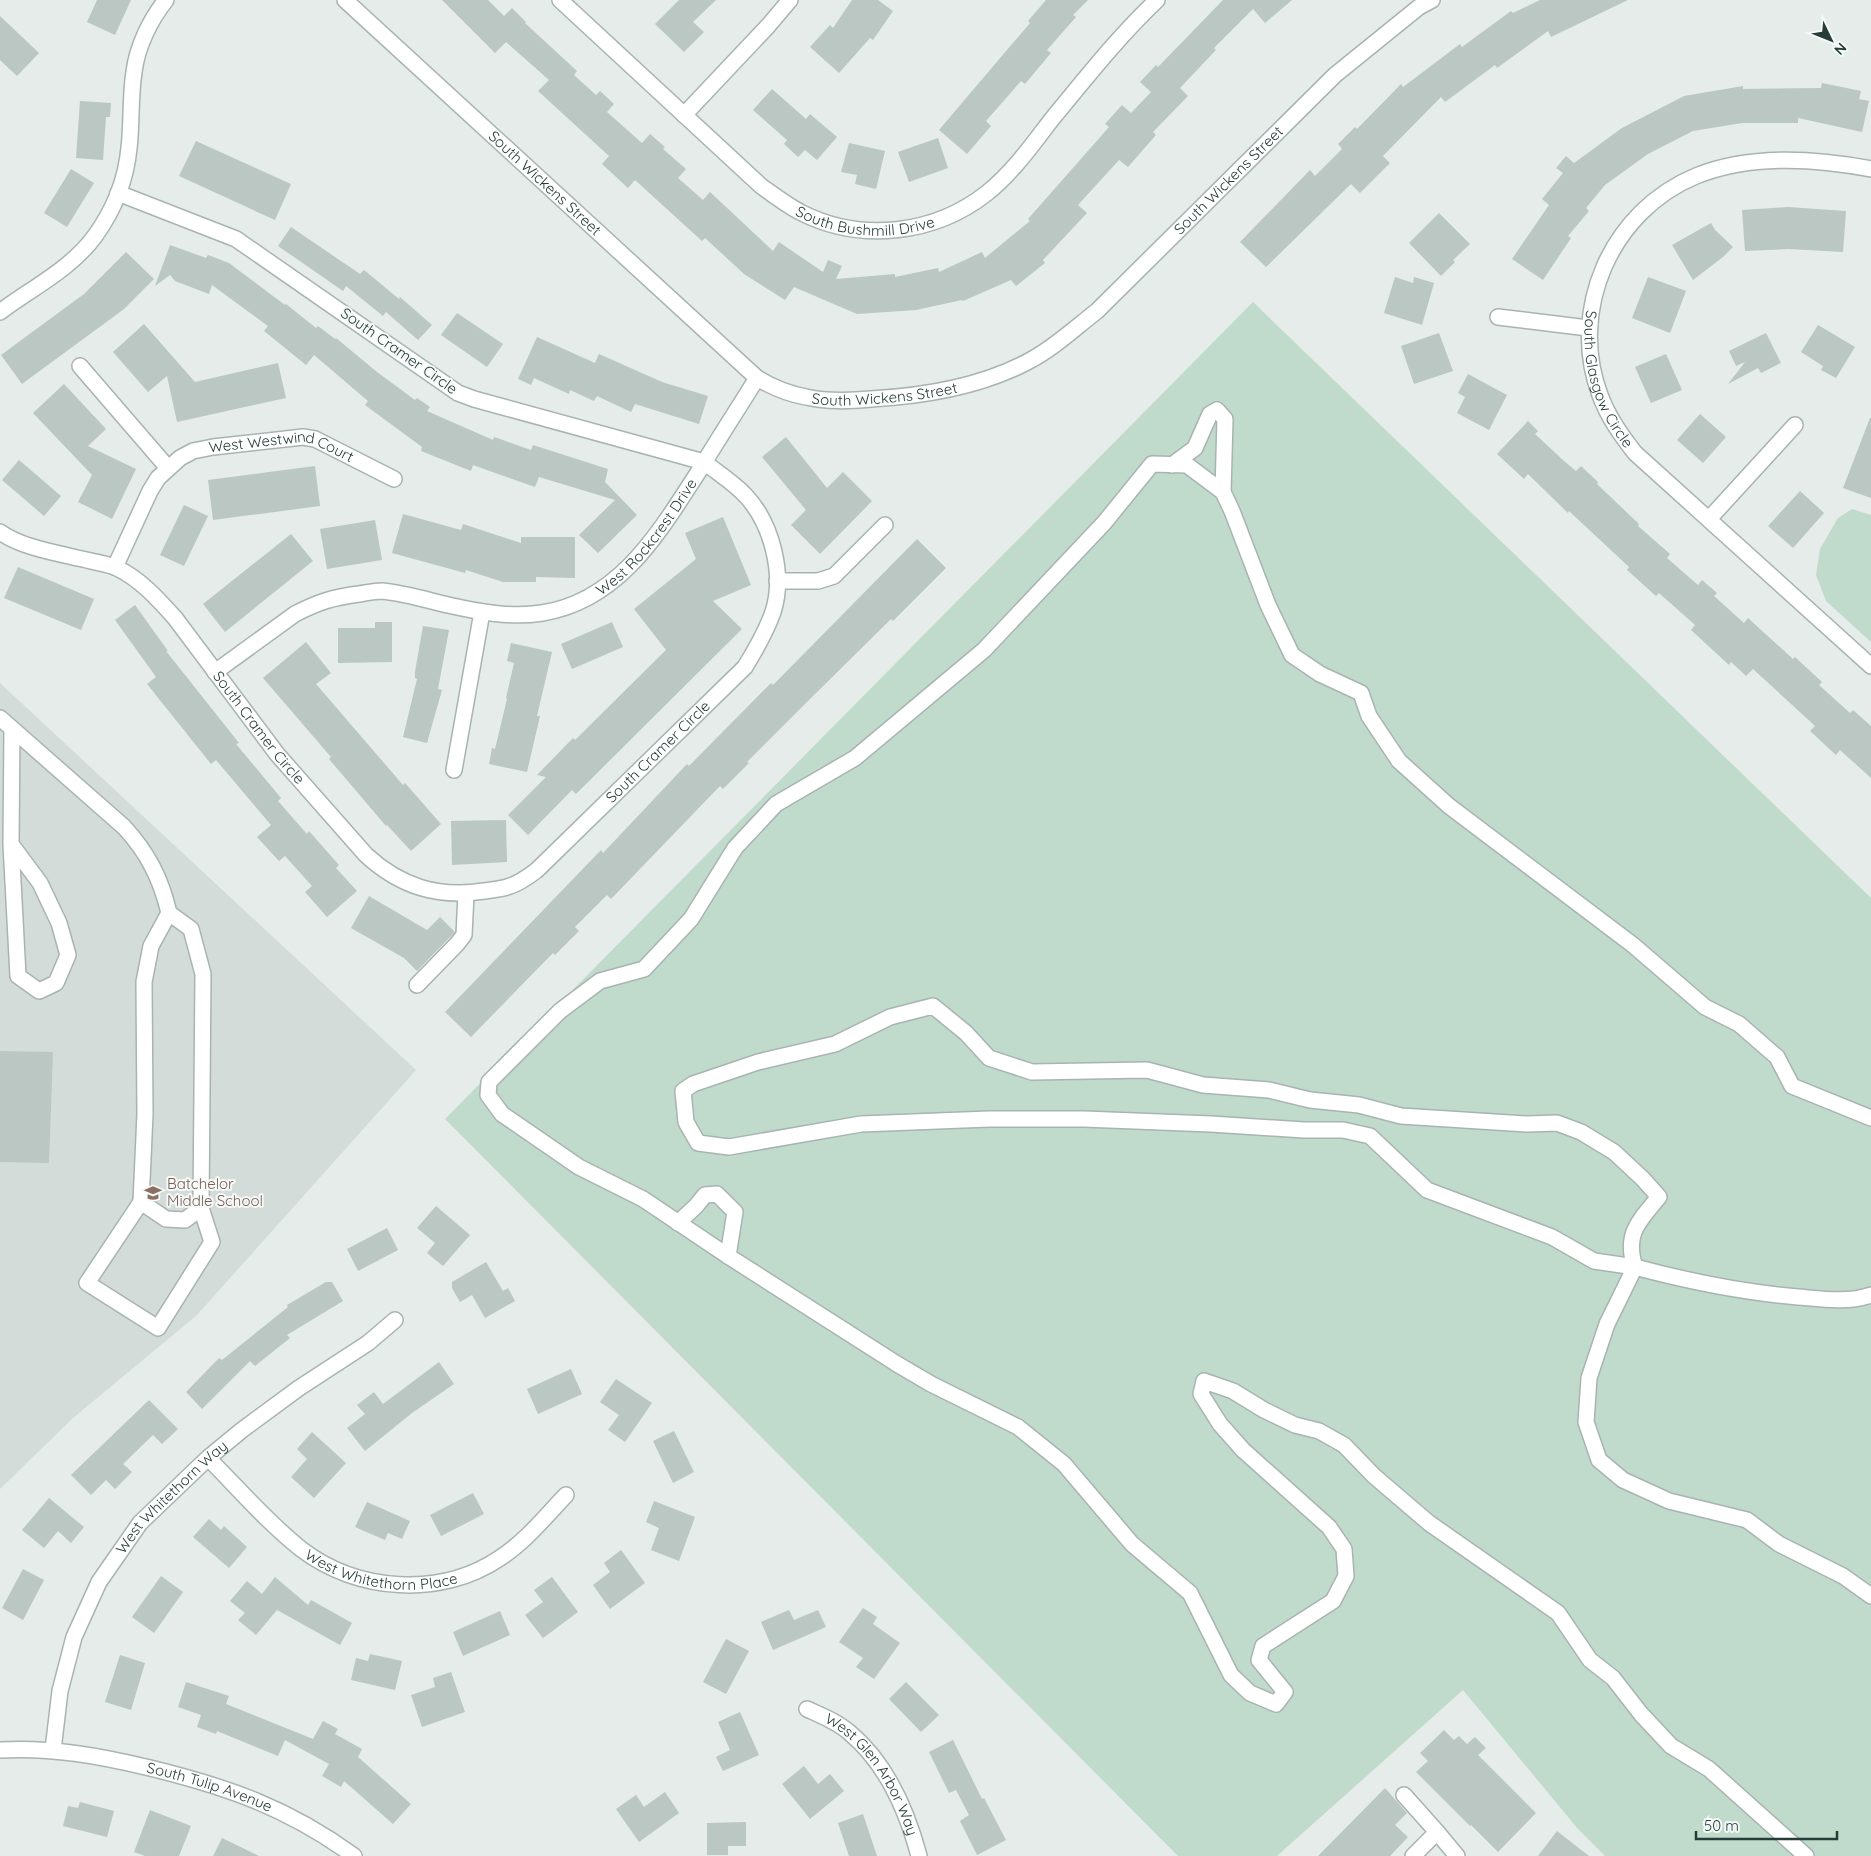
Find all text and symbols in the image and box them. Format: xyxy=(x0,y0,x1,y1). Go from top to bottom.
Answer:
north arrow xyxy=(1806,15,1856,65)
text: N xyxy=(1830,39,1851,59)
street label: South Wickens Street xyxy=(1170,122,1287,238)
street label: South Wickens Street xyxy=(485,126,605,239)
street label: South Bushmill Drive xyxy=(793,201,937,240)
street label: South Cramer Circle xyxy=(337,303,461,398)
street label: South Glasgow Circle xyxy=(1580,309,1638,451)
street label: South Wickens Street xyxy=(810,378,959,410)
street label: West Westwind Court xyxy=(208,427,357,466)
street label: West Rockcrest Drive xyxy=(592,475,701,599)
street label: South Cramer Circle xyxy=(209,667,309,788)
street label: South Cramer Circle xyxy=(602,696,714,807)
place label: Batchelor Middle School xyxy=(167,1174,263,1210)
school or university icon: Batchelor Middle School xyxy=(143,1183,163,1203)
street label: West Whitethorn Way xyxy=(112,1436,231,1557)
street label: West Whitethorn Place xyxy=(302,1545,460,1594)
street label: West Glen Arbor Way xyxy=(822,1709,922,1838)
street label: South Tulip Avenue xyxy=(145,1758,275,1816)
scale bar xyxy=(1696,1808,1837,1840)
text: 50 m xyxy=(1704,1816,1739,1835)

